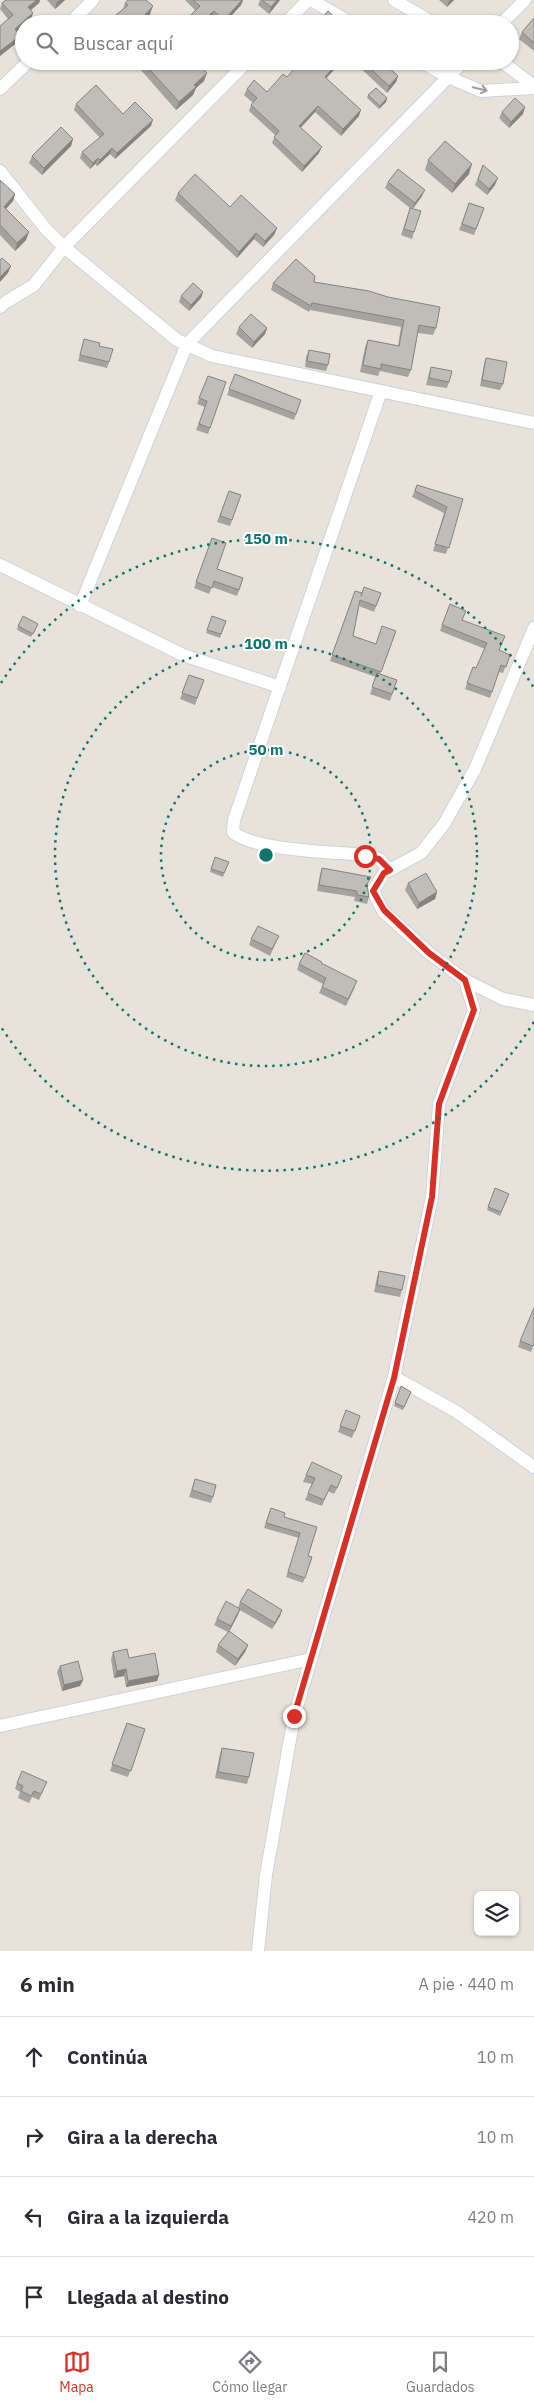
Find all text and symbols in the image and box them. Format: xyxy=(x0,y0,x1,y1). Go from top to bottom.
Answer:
search box xyxy=(15,15,519,70)
icon: search xyxy=(33,29,61,57)
text: Buscar aquí xyxy=(73,31,173,55)
one-way arrow xyxy=(471,85,487,94)
text: 150 m xyxy=(244,529,288,548)
text: 100 m xyxy=(244,634,288,653)
text: 50 m xyxy=(249,740,283,759)
route start xyxy=(354,845,377,868)
centre of rings xyxy=(257,846,275,864)
route end xyxy=(283,1705,306,1728)
map controls xyxy=(474,1891,519,1936)
button: layers xyxy=(474,1891,519,1936)
text: 6 min xyxy=(20,1970,75,1998)
text: A pie · 440 m xyxy=(419,1974,514,1994)
icon: ahead xyxy=(20,2043,48,2071)
text: Continúa xyxy=(67,2045,148,2069)
text: 10 m xyxy=(477,2047,514,2067)
icon: right xyxy=(20,2123,48,2151)
text: Gira a la derecha xyxy=(67,2125,218,2149)
text: 10 m xyxy=(477,2127,514,2147)
icon: left xyxy=(20,2203,48,2231)
text: Gira a la izquierda xyxy=(67,2205,229,2229)
text: 420 m xyxy=(467,2207,514,2227)
icon: arrive xyxy=(20,2283,48,2311)
text: Llegada al destino xyxy=(67,2285,229,2309)
tab: Mapa xyxy=(59,2348,94,2396)
tab: Cómo llegar xyxy=(212,2348,287,2396)
tab: Guardados xyxy=(406,2348,475,2396)

